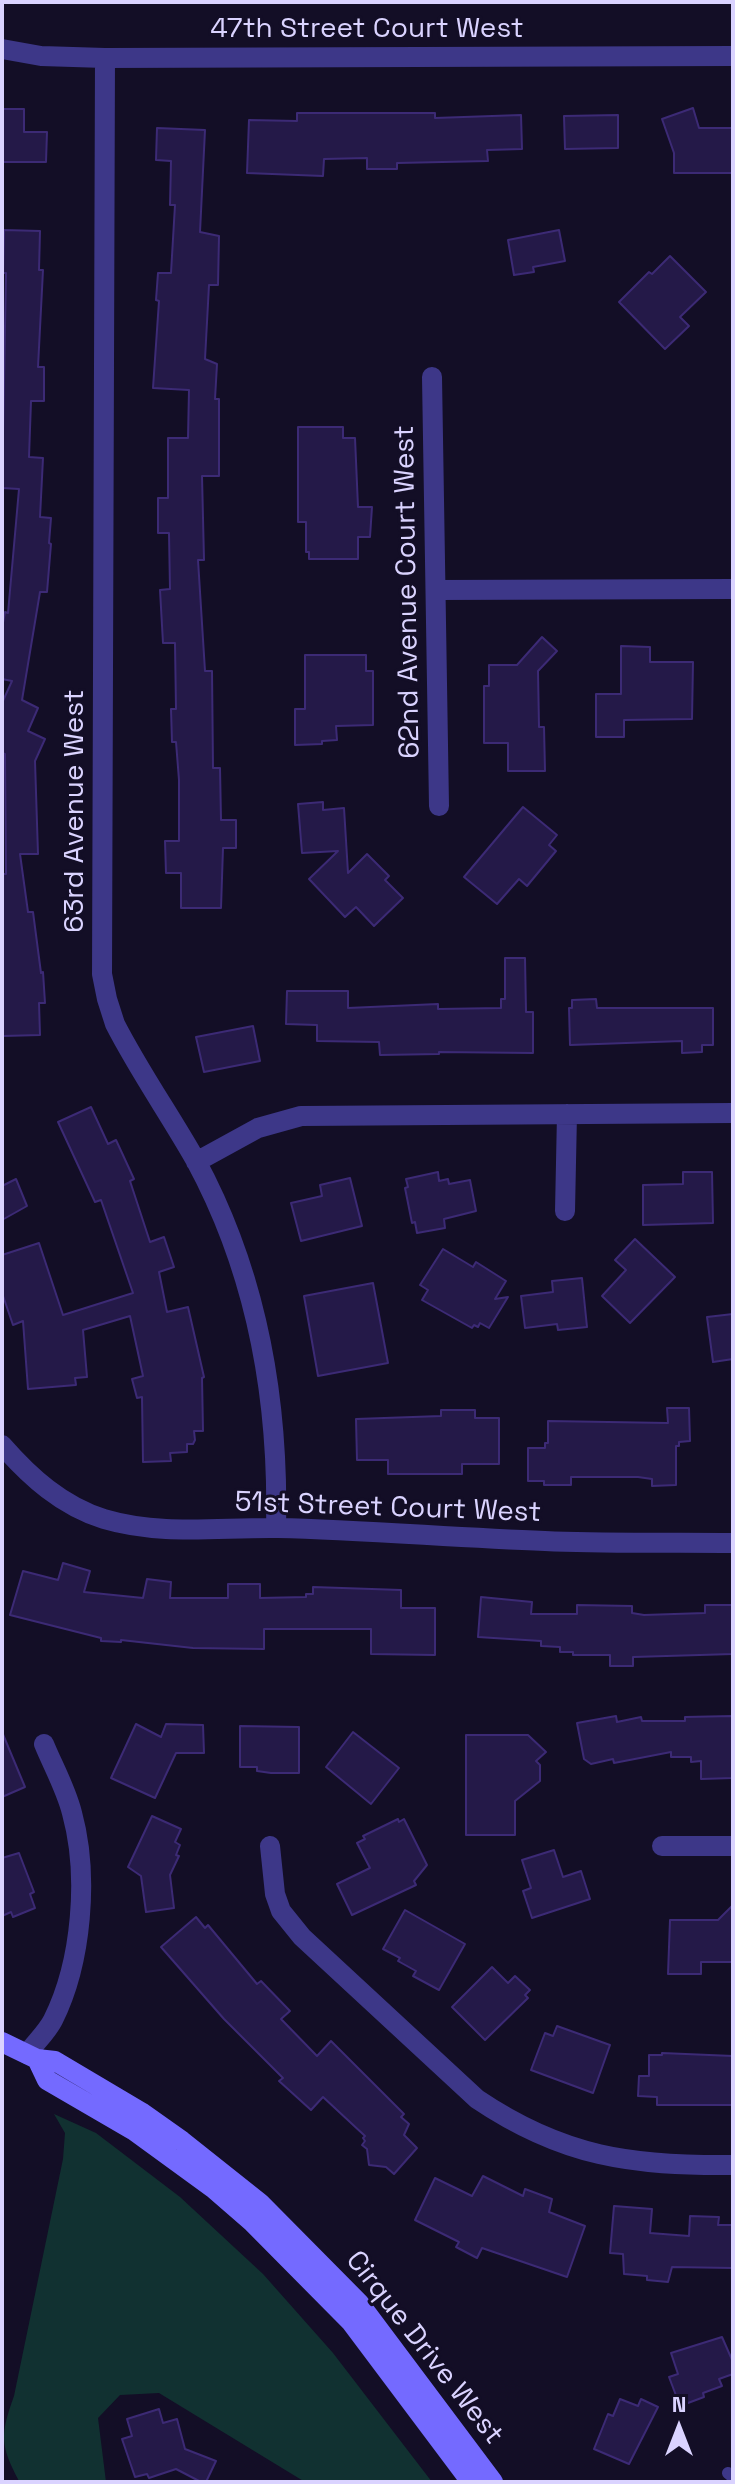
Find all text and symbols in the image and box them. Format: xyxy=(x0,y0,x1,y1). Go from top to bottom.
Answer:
street label: 47th Street Court West xyxy=(210,12,524,46)
street label: 62nd Avenue Court West xyxy=(388,425,428,759)
street label: 63rd Avenue West xyxy=(58,689,92,933)
street label: 51st Street Court West xyxy=(234,1486,542,1530)
street label: Cirque Drive West xyxy=(338,2245,510,2451)
north arrow xyxy=(639,2388,719,2468)
text: N xyxy=(672,2390,686,2418)

